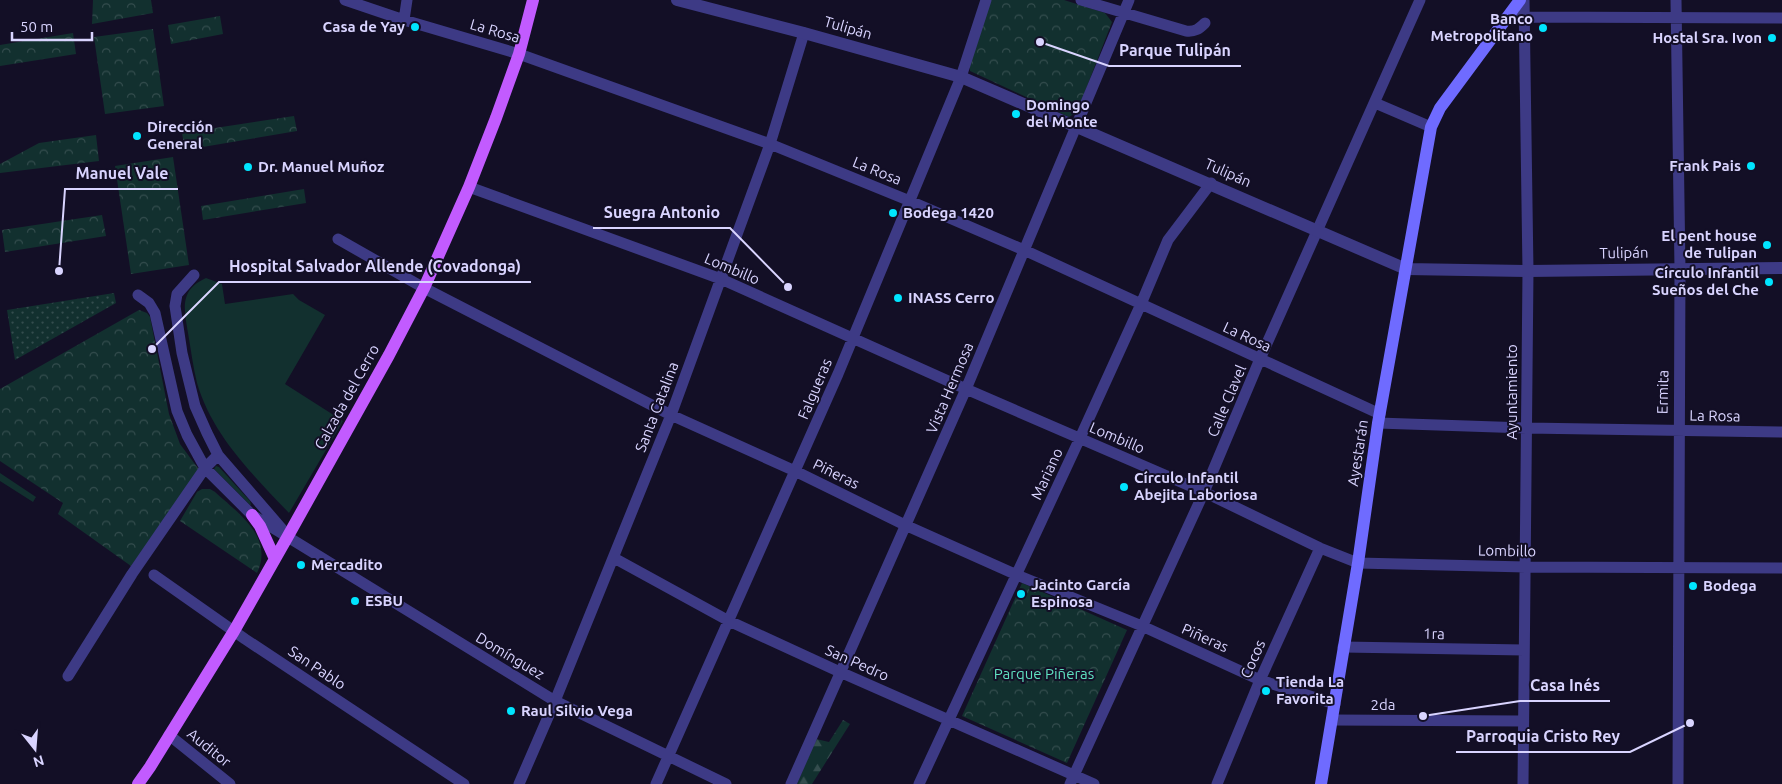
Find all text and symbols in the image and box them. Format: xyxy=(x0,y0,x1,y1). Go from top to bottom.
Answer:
scale bar xyxy=(12,10,92,42)
place label: Banco Metropolitano xyxy=(1431,10,1533,44)
street label: Tulipán xyxy=(822,13,874,42)
street label: La Rosa xyxy=(468,15,522,46)
text: 50 m xyxy=(20,18,53,35)
place label: Casa de Yay xyxy=(323,18,405,35)
marker: Casa de Yay xyxy=(409,21,421,33)
marker: Banco Metropolitano xyxy=(1537,22,1549,34)
place label: Hostal Sra. Ivon xyxy=(1652,29,1762,46)
marker: Hostal Sra. Ivon xyxy=(1766,32,1778,44)
callout: Parque Tulipán xyxy=(1109,35,1241,66)
text: Parque Tulipán xyxy=(1119,41,1231,59)
place label: Domingo del Monte xyxy=(1026,96,1098,130)
marker: Domingo del Monte xyxy=(1010,108,1022,120)
place label: Dirección General xyxy=(147,118,213,152)
marker: Dirección General xyxy=(131,130,143,142)
street label: La Rosa xyxy=(850,153,904,188)
street label: Tulipán xyxy=(1202,155,1254,190)
place label: Frank Pais xyxy=(1669,157,1741,174)
callout: Manuel Vale xyxy=(65,158,178,189)
place label: Dr. Manuel Muñoz xyxy=(258,158,384,175)
marker: Frank Pais xyxy=(1745,160,1757,172)
marker: Dr. Manuel Muñoz xyxy=(242,161,254,173)
text: Manuel Vale xyxy=(76,164,168,182)
callout: Suegra Antonio xyxy=(593,197,730,228)
text: Suegra Antonio xyxy=(604,203,720,221)
place label: Bodega 1420 xyxy=(903,204,994,221)
marker: Bodega 1420 xyxy=(887,207,899,219)
place label: El pent house de Tulipan xyxy=(1661,227,1757,261)
marker: El pent house de Tulipan xyxy=(1761,239,1773,251)
street label: Tulipán xyxy=(1599,244,1649,261)
street label: Lombillo xyxy=(702,249,762,288)
callout: Hospital Salvador Allende (Covadonga) xyxy=(219,251,531,282)
text: Hospital Salvador Allende (Covadonga) xyxy=(229,257,521,276)
place label: Círculo Infantil Sueños del Che xyxy=(1652,264,1759,298)
marker: Círculo Infantil Sueños del Che xyxy=(1763,276,1775,288)
place label: INASS Cerro xyxy=(908,289,994,306)
marker: INASS Cerro xyxy=(892,292,904,304)
street label: La Rosa xyxy=(1220,318,1274,355)
street label: Vista Hermosa xyxy=(923,340,976,436)
street label: Calzada del Cerro xyxy=(311,341,382,452)
street label: Ayuntamiento xyxy=(1503,344,1520,440)
street label: Falgueras xyxy=(794,356,835,422)
street label: Santa Catalina xyxy=(631,359,682,454)
street label: Calle Clavel xyxy=(1204,362,1249,440)
street label: Ermita xyxy=(1654,370,1671,414)
street label: La Rosa xyxy=(1689,407,1741,424)
street label: Lombillo xyxy=(1087,418,1147,457)
street label: Ayestarán xyxy=(1344,418,1371,487)
street label: Mariano xyxy=(1027,445,1066,502)
street label: Piñeras xyxy=(810,455,862,492)
place label: Círculo Infantil Abejita Laboriosa xyxy=(1134,469,1258,503)
marker: Círculo Infantil Abejita Laboriosa xyxy=(1118,481,1130,493)
street label: Lombillo xyxy=(1478,541,1536,560)
place label: Mercadito xyxy=(311,556,383,573)
marker: Mercadito xyxy=(295,559,307,571)
place label: Jacinto García Espinosa xyxy=(1031,576,1130,610)
place label: Bodega xyxy=(1703,577,1757,594)
marker: Bodega xyxy=(1687,580,1699,592)
marker: Jacinto García Espinosa xyxy=(1015,588,1027,600)
place label: ESBU xyxy=(365,592,403,609)
marker: ESBU xyxy=(349,595,361,607)
street label: Piñeras xyxy=(1179,620,1231,655)
street label: 1ra xyxy=(1423,625,1445,642)
street label: Domínguez xyxy=(473,628,548,683)
street label: Cocos xyxy=(1237,637,1268,681)
street label: San Pedro xyxy=(823,641,892,684)
street label: San Pablo xyxy=(285,642,349,693)
park label: Parque Piñeras xyxy=(994,665,1094,682)
callout: Casa Inés xyxy=(1520,670,1610,701)
place label: Tienda La Favorita xyxy=(1276,673,1344,707)
text: Casa Inés xyxy=(1530,676,1600,694)
marker: Tienda La Favorita xyxy=(1260,685,1272,697)
street label: 2da xyxy=(1371,696,1395,713)
place label: Raul Silvio Vega xyxy=(521,702,633,719)
marker: Raul Silvio Vega xyxy=(505,705,517,717)
callout: Parroquia Cristo Rey xyxy=(1456,721,1630,752)
north arrow xyxy=(10,724,60,774)
street label: Auditor xyxy=(184,725,235,770)
text: Parroquia Cristo Rey xyxy=(1466,727,1620,745)
text: N xyxy=(31,752,46,771)

